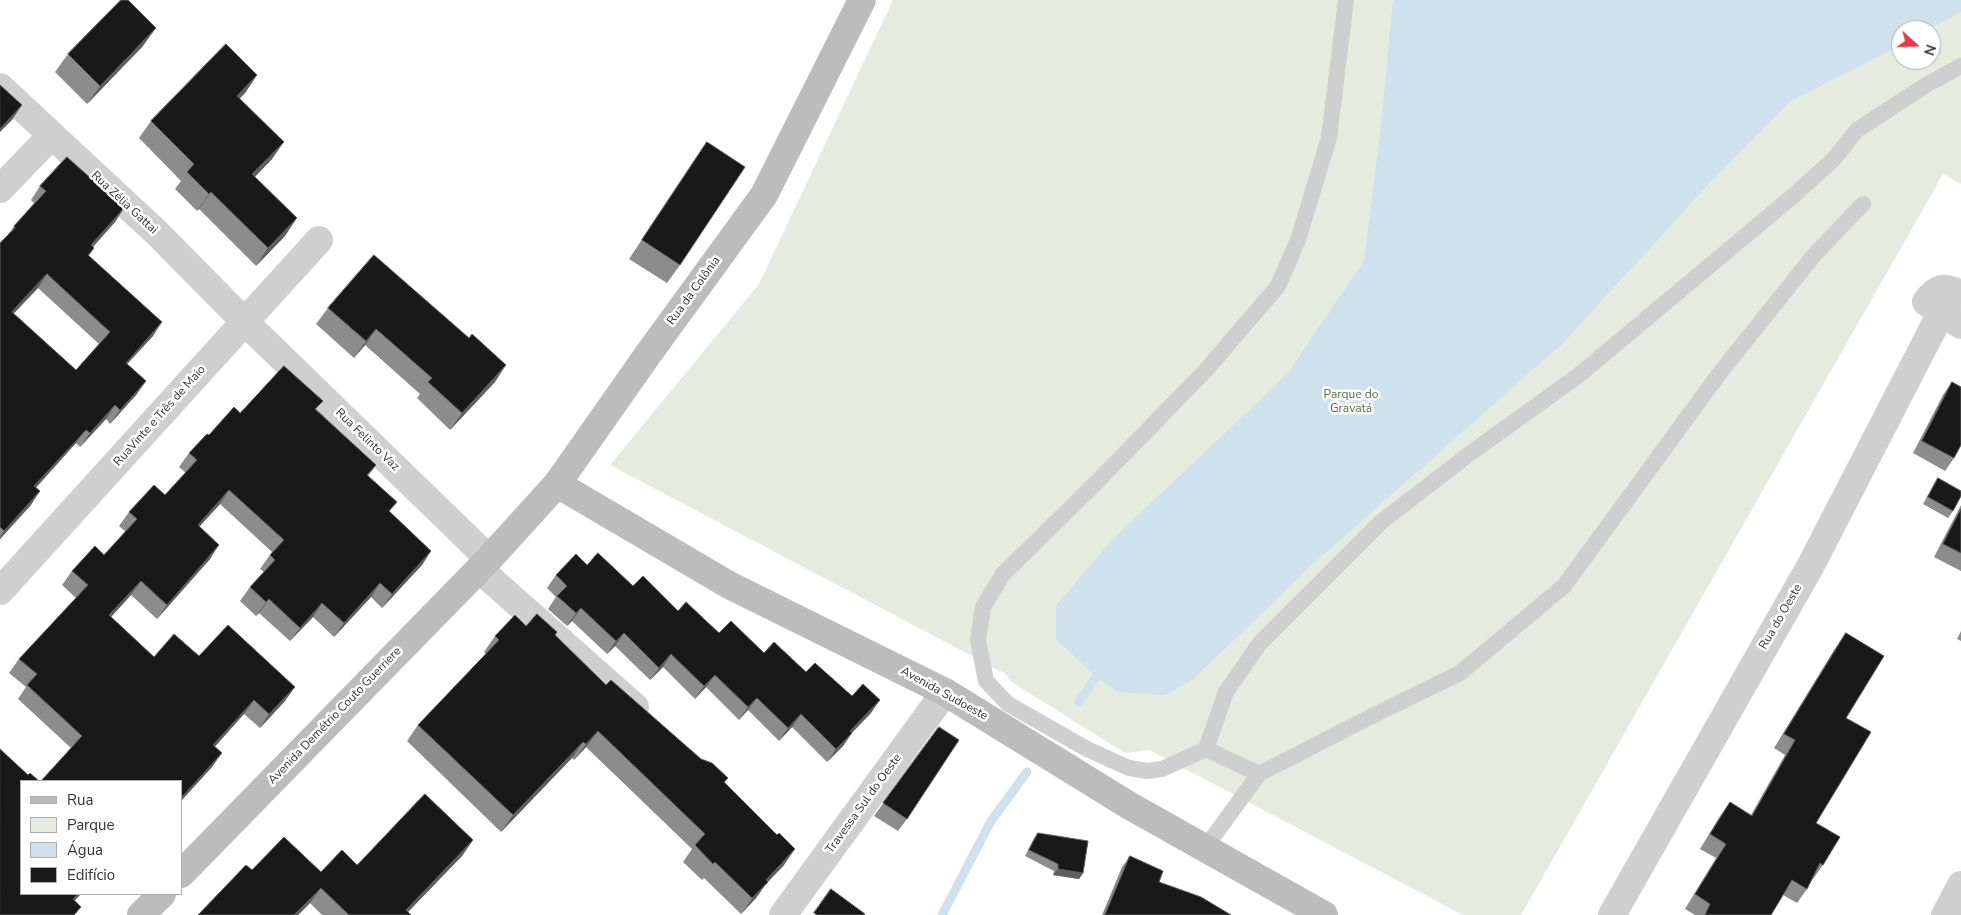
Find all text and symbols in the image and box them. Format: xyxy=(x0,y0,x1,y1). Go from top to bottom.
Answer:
north arrow xyxy=(1891,20,1941,70)
text: N xyxy=(1919,42,1940,58)
street label: Rua Zélia Gattai xyxy=(88,169,160,237)
street label: Rua da Colônia xyxy=(664,254,724,328)
street label: RuaVinte e Três de Maio xyxy=(111,363,209,469)
park label: Parque do Gravatá xyxy=(1324,388,1378,416)
street label: Rua Felinto Vaz xyxy=(332,406,402,474)
street label: Rua do Oeste xyxy=(1757,582,1805,652)
street label: Avenida Demétrio Couto Guerriere xyxy=(266,644,404,788)
street label: Avenida Sudoeste xyxy=(898,664,990,724)
street label: Travessa Sul do Oeste xyxy=(823,751,905,857)
legend xyxy=(20,780,182,895)
text: Rua xyxy=(67,790,93,810)
text: Parque xyxy=(67,815,115,835)
text: Água xyxy=(67,840,103,860)
text: Edifício xyxy=(67,865,115,885)

